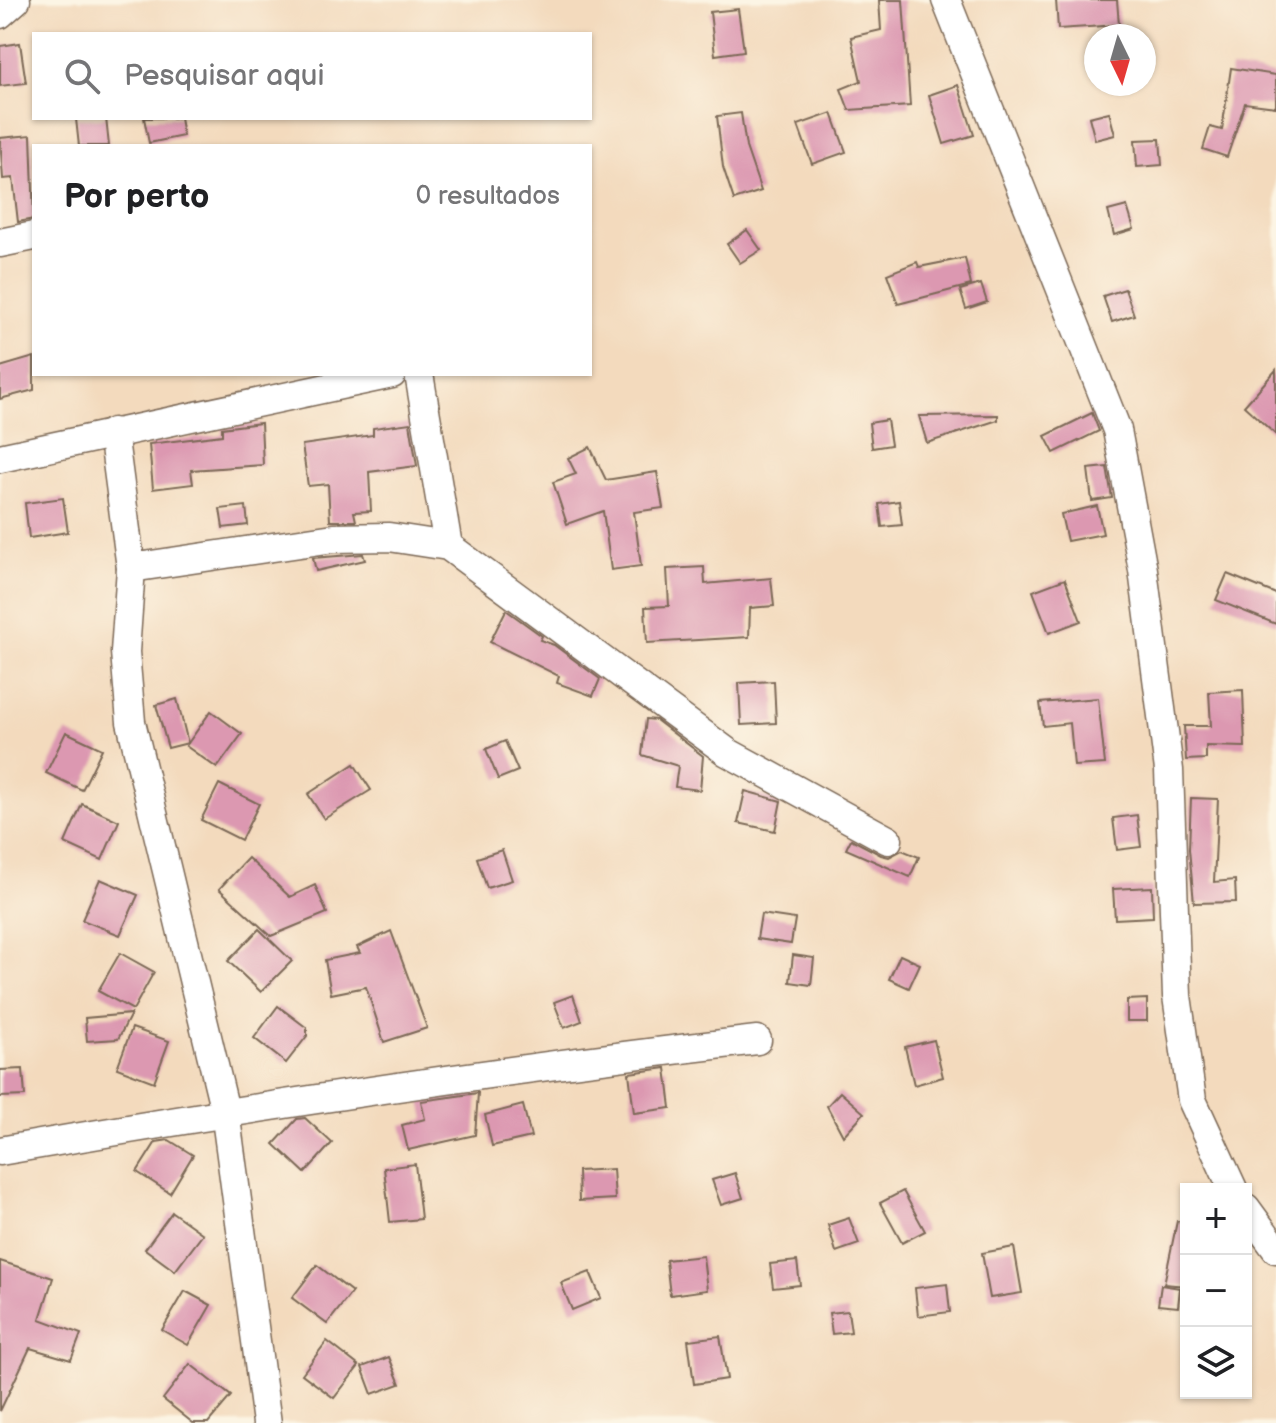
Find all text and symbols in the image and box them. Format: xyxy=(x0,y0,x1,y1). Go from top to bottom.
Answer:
north arrow xyxy=(1084,24,1156,96)
search box xyxy=(32,32,592,120)
icon: search xyxy=(60,54,104,98)
text: Pesquisar aqui xyxy=(124,58,325,94)
text: Por perto xyxy=(64,176,209,217)
text: 0 resultados xyxy=(416,181,560,212)
map controls xyxy=(1180,1183,1252,1399)
button: + xyxy=(1180,1183,1252,1255)
button: − xyxy=(1180,1255,1252,1327)
button: layers xyxy=(1180,1327,1252,1399)

